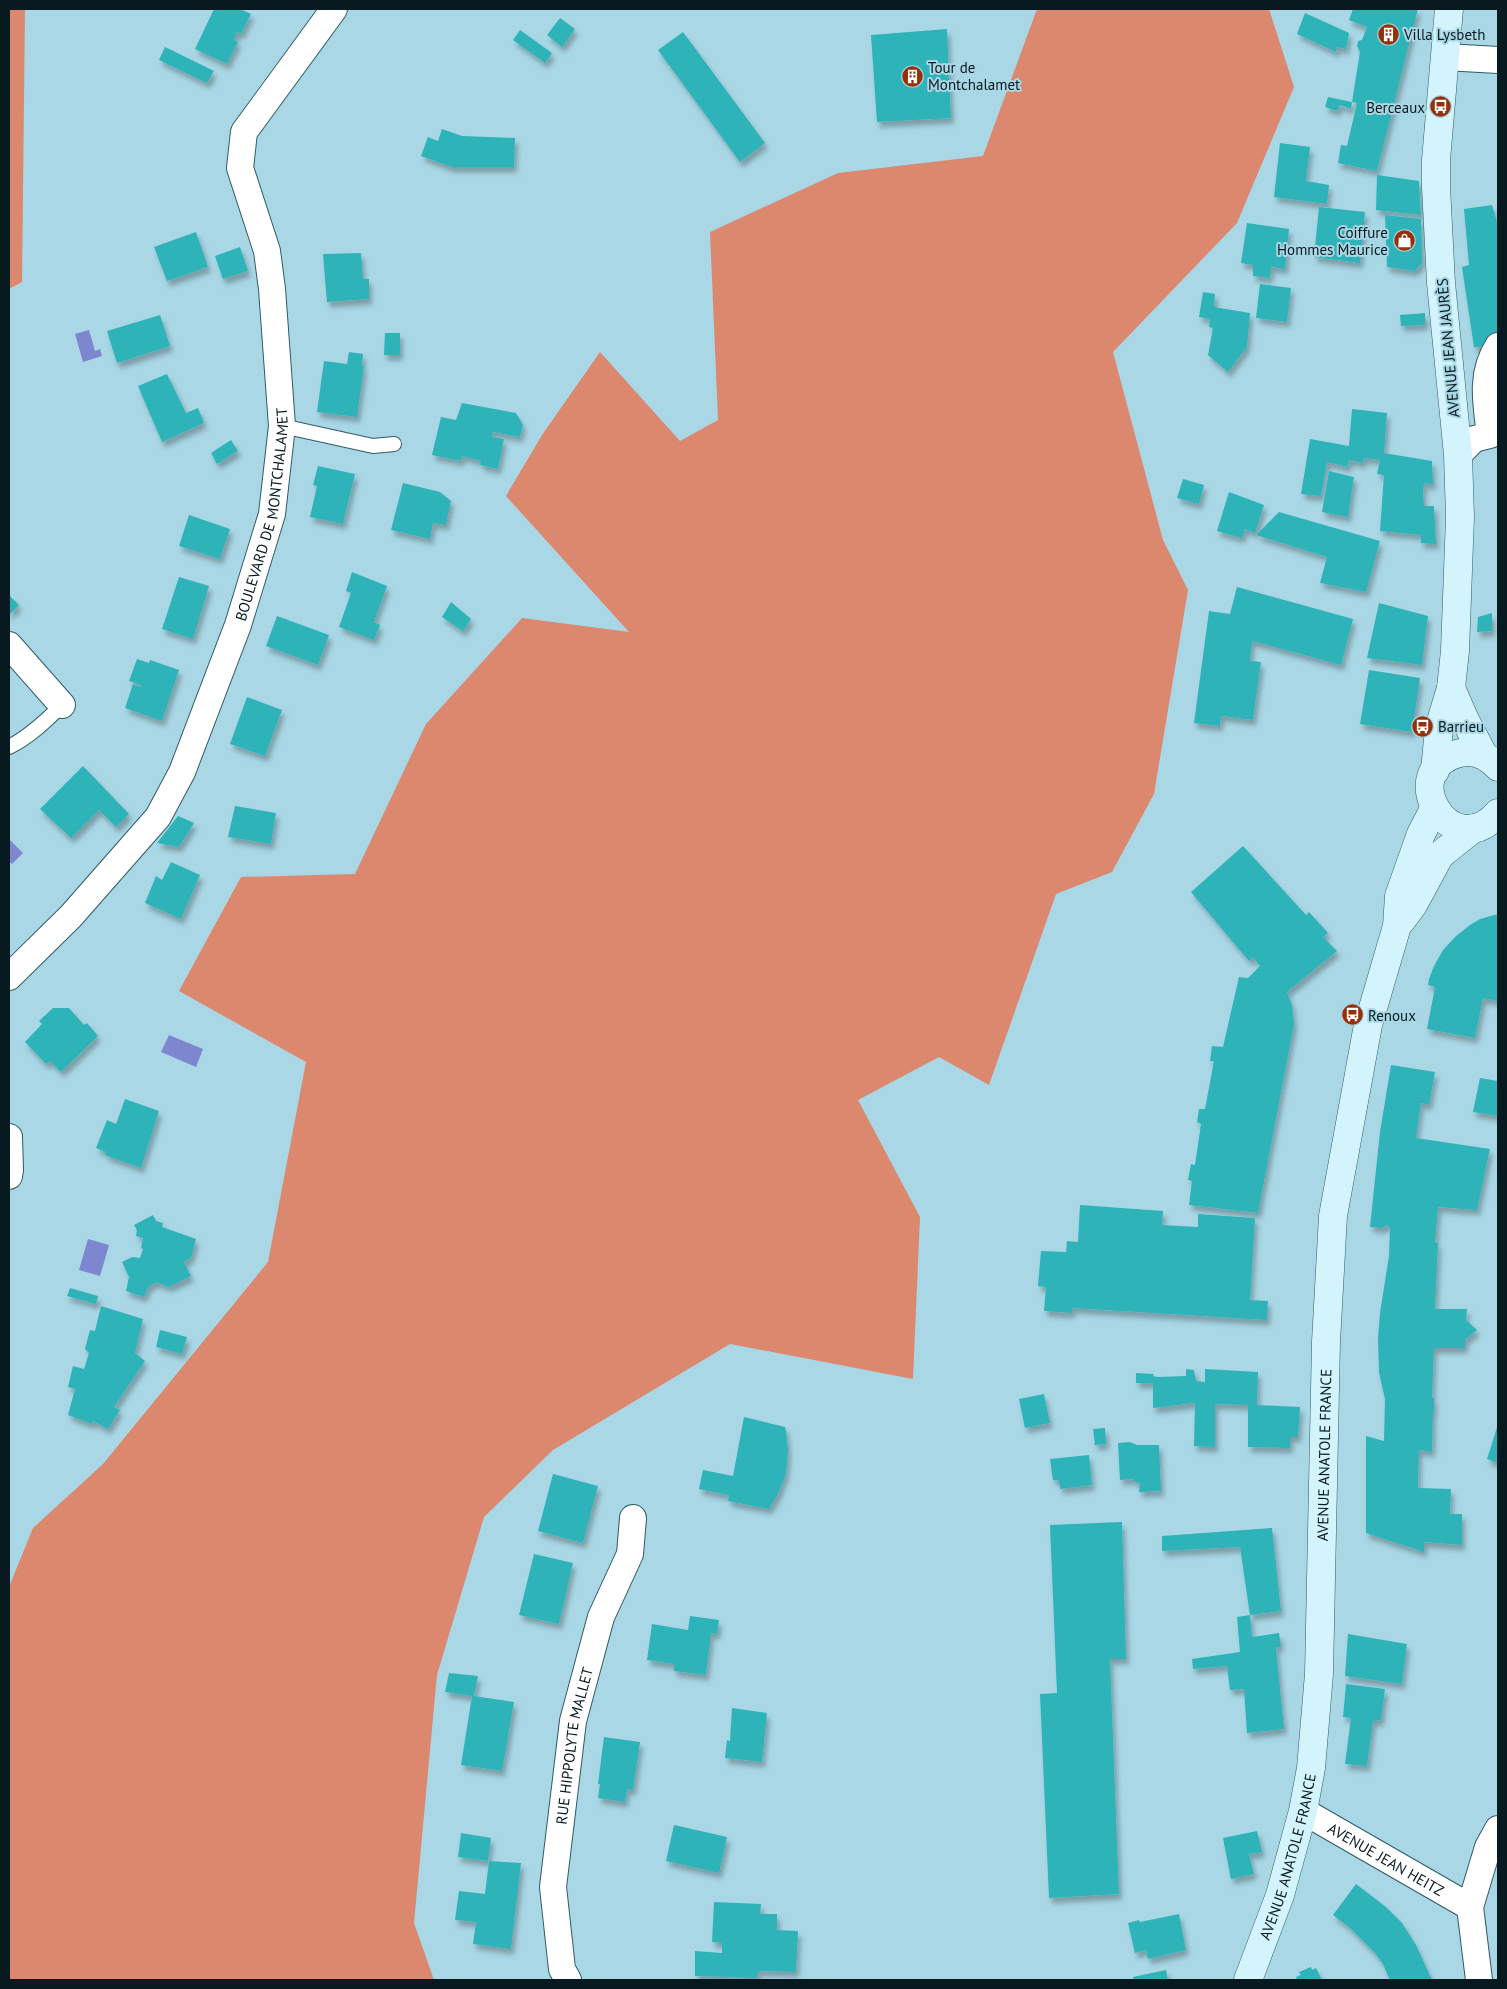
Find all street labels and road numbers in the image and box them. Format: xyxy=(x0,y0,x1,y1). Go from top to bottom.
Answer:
street label: AVENUE JEAN JAURÈS xyxy=(1432,278,1464,418)
street label: BOULEVARD DE MONTCHALAMET xyxy=(230,406,292,623)
street label: AVENUE ANATOLE FRANCE xyxy=(1312,1369,1335,1541)
street label: RUE HIPPOLYTE MALLET xyxy=(551,1664,597,1825)
street label: AVENUE ANATOLE FRANCE xyxy=(1255,1772,1319,1942)
street label: AVENUE JEAN HEITZ xyxy=(1325,1818,1448,1900)

